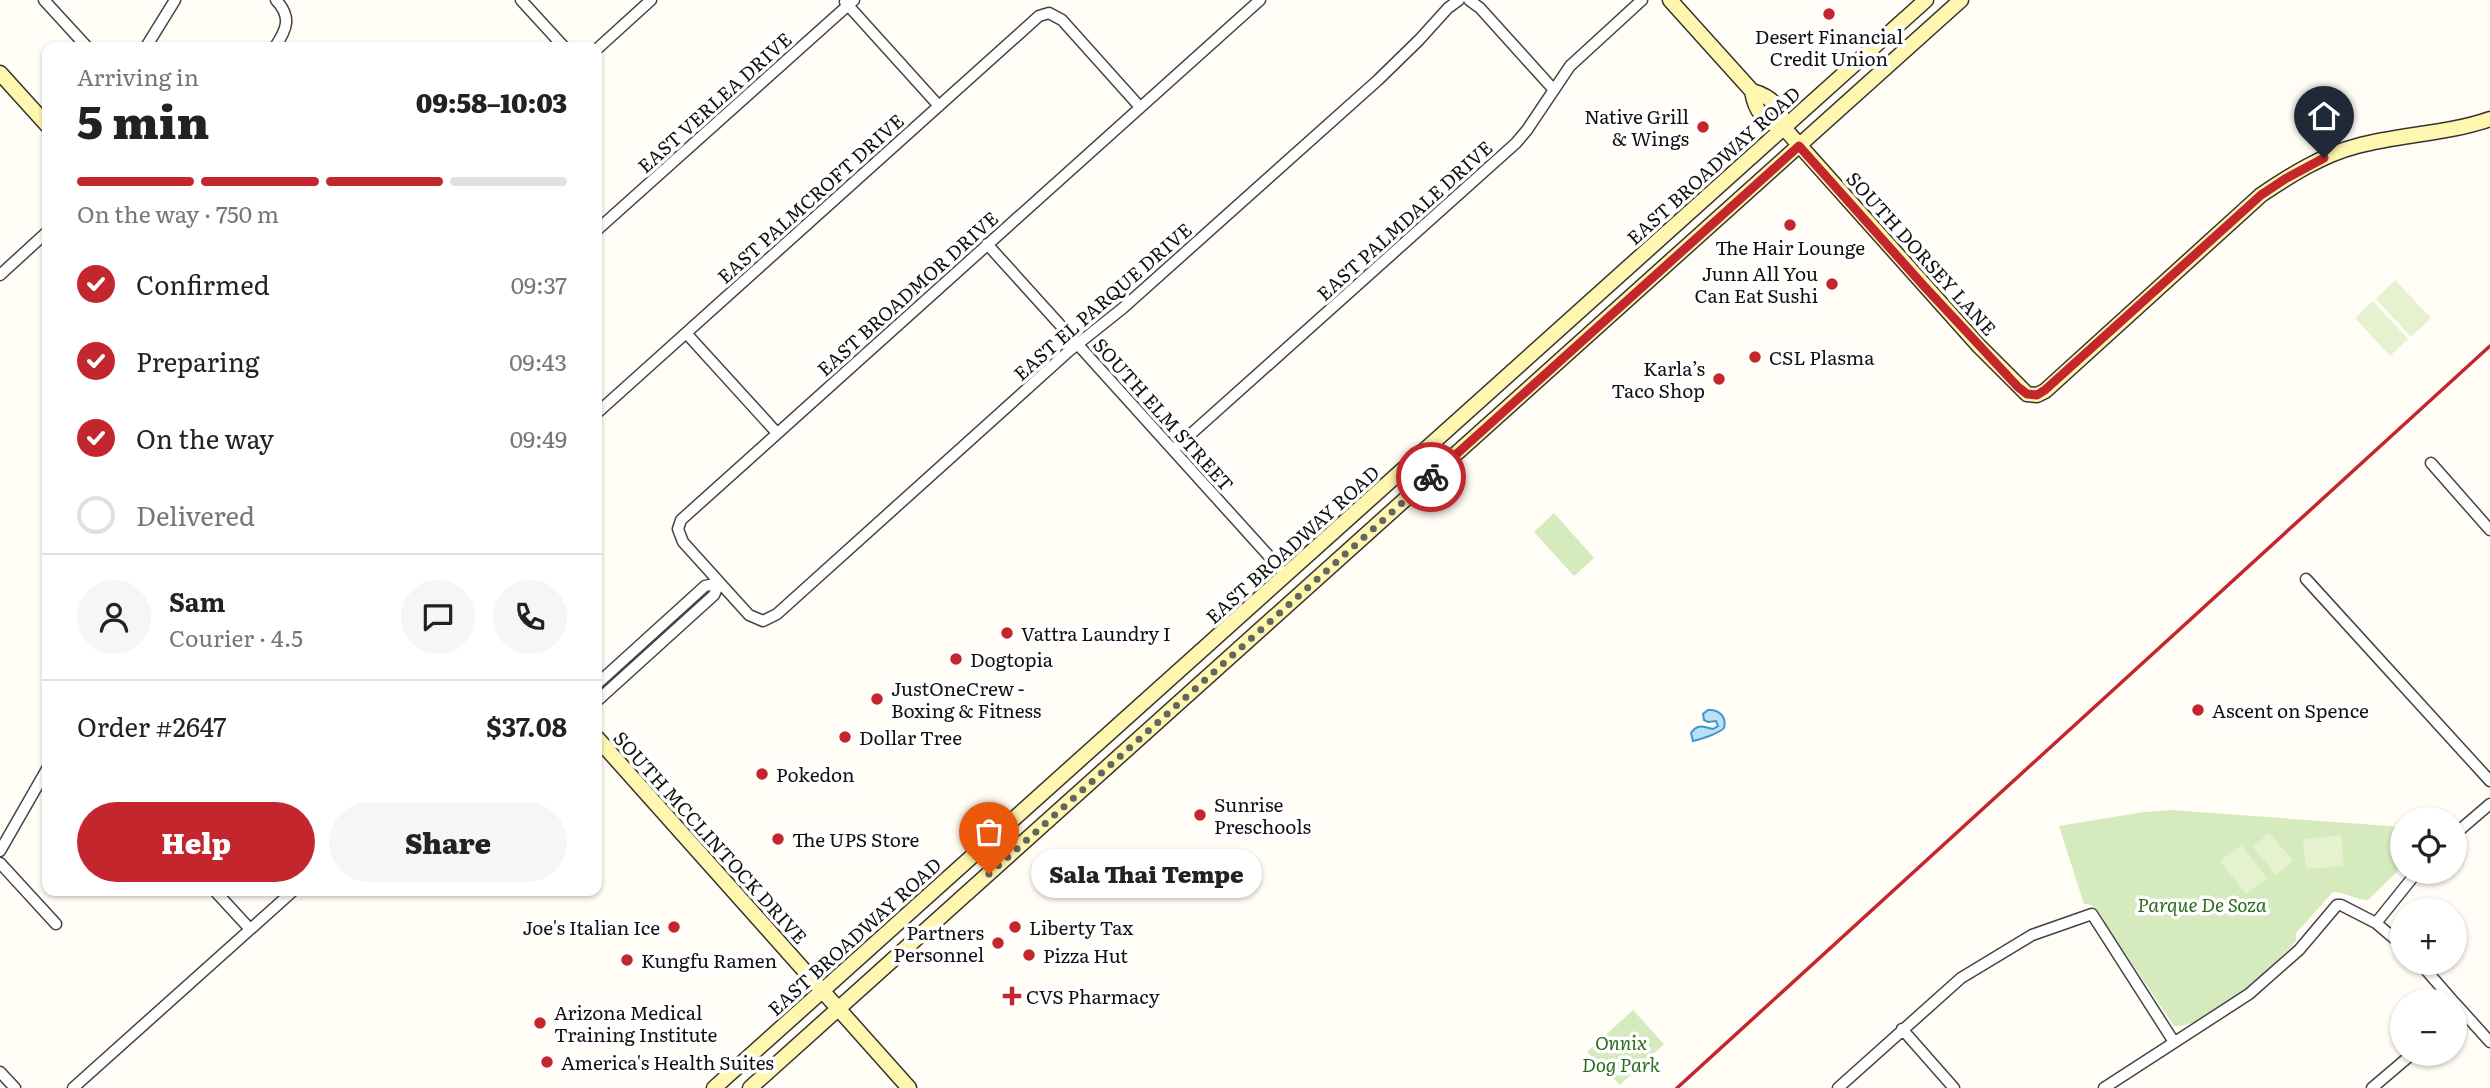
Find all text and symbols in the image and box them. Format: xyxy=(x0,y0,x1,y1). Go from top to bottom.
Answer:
marker: Desert Financial Credit Union xyxy=(1821,6,1837,22)
place label: Desert Financial Credit Union xyxy=(1755,22,1903,72)
street label: EAST VERLEA DRIVE xyxy=(631,25,797,179)
text: Arriving in xyxy=(77,59,199,93)
street label: EAST BROADWAY ROAD xyxy=(1620,79,1806,251)
text: 09:58–10:03 xyxy=(416,82,567,121)
text: 5 min xyxy=(77,85,209,153)
pin xyxy=(2294,86,2354,158)
icon: home xyxy=(2305,97,2343,135)
place label: Native Grill & Wings xyxy=(1584,102,1689,152)
street label: EAST PALMCROFT DRIVE xyxy=(711,107,909,289)
marker: Native Grill & Wings xyxy=(1695,119,1711,135)
street label: EAST PALMDALE DRIVE xyxy=(1310,133,1498,307)
street label: SOUTH DORSEY LANE xyxy=(1841,165,2003,341)
text: On the way · 750 m xyxy=(77,196,279,230)
street label: EAST BROADMOR DRIVE xyxy=(810,204,1004,382)
street label: EAST EL PARQUE DRIVE xyxy=(1007,216,1197,386)
marker: The Hair Lounge xyxy=(1782,217,1798,233)
place label: The Hair Lounge xyxy=(1715,233,1865,261)
place label: Junn All You Can Eat Sushi xyxy=(1695,259,1818,309)
text: Confirmed xyxy=(136,264,270,303)
icon: check xyxy=(77,265,115,303)
text: 09:37 xyxy=(511,267,567,301)
marker: Junn All You Can Eat Sushi xyxy=(1824,276,1840,292)
street label: SOUTH ELM STREET xyxy=(1087,331,1241,497)
text: Preparing xyxy=(136,341,259,380)
icon: check xyxy=(77,342,115,380)
place label: CSL Plasma xyxy=(1769,343,1875,371)
text: 09:43 xyxy=(509,344,567,378)
marker: CSL Plasma xyxy=(1747,349,1763,365)
place label: Karla’s Taco Shop xyxy=(1611,354,1705,404)
marker: Karla’s Taco Shop xyxy=(1711,371,1727,387)
text: On the way xyxy=(136,418,274,457)
icon: check xyxy=(77,419,115,457)
text: 09:49 xyxy=(510,421,567,455)
courier xyxy=(1396,442,1466,512)
street label: EAST BROADWAY ROAD xyxy=(1199,458,1385,630)
icon: bike xyxy=(1412,458,1450,496)
text: Delivered xyxy=(136,495,255,534)
button: person xyxy=(77,580,151,654)
button: chat xyxy=(401,580,475,654)
button: phone xyxy=(493,580,567,654)
text: Sam xyxy=(169,581,225,620)
place label: Vattra Laundry I xyxy=(1021,619,1171,647)
text: Courier · 4.5 xyxy=(169,620,303,654)
marker: Vattra Laundry I xyxy=(999,625,1015,641)
place label: Dogtopia xyxy=(970,645,1054,673)
marker: Dogtopia xyxy=(948,651,964,667)
place label: JustOneCrew - Boxing & Fitness xyxy=(891,674,1042,724)
marker: JustOneCrew - Boxing & Fitness xyxy=(869,691,885,707)
place label: Ascent on Spence xyxy=(2212,696,2369,724)
marker: Ascent on Spence xyxy=(2190,702,2206,718)
text: Order #2647 xyxy=(77,706,226,745)
text: $37.08 xyxy=(486,706,567,745)
place label: Dollar Tree xyxy=(859,723,962,751)
street label: SOUTH MCCLINTOCK DRIVE xyxy=(608,724,814,950)
marker: Dollar Tree xyxy=(837,729,853,745)
place label: Pokedon xyxy=(776,760,855,788)
marker: Pokedon xyxy=(754,766,770,782)
place label: Sunrise Preschools xyxy=(1214,790,1312,840)
button: Help xyxy=(77,802,315,882)
button: Share xyxy=(329,802,567,882)
pin xyxy=(959,802,1019,874)
marker: Sunrise Preschools xyxy=(1192,807,1208,823)
map controls xyxy=(2390,807,2467,1066)
button: locate xyxy=(2390,807,2467,884)
icon: bag xyxy=(970,813,1008,851)
place label: The UPS Store xyxy=(792,825,919,853)
marker: The UPS Store xyxy=(770,831,786,847)
street label: EAST BROADWAY ROAD xyxy=(761,850,947,1022)
callout: Sala Thai Tempe xyxy=(1031,850,1262,898)
text: Sala Thai Tempe xyxy=(1049,856,1244,890)
park label: Parque De Soza xyxy=(2137,890,2267,918)
button: + xyxy=(2390,898,2467,975)
place label: Joe's Italian Ice xyxy=(522,913,660,941)
place label: Liberty Tax xyxy=(1029,913,1133,941)
place label: Partners Personnel xyxy=(894,918,984,968)
marker: Joe's Italian Ice xyxy=(666,919,682,935)
marker: Liberty Tax xyxy=(1007,919,1023,935)
marker: Partners Personnel xyxy=(990,935,1006,951)
place label: Pizza Hut xyxy=(1043,941,1128,969)
place label: Kungfu Ramen xyxy=(641,946,777,974)
marker: Pizza Hut xyxy=(1021,947,1037,963)
marker: Kungfu Ramen xyxy=(619,952,635,968)
place label: CVS Pharmacy xyxy=(1026,982,1160,1010)
marker: CVS Pharmacy xyxy=(1004,988,1020,1004)
button: − xyxy=(2390,989,2467,1066)
place label: Arizona Medical Training Institute xyxy=(554,998,718,1048)
marker: Arizona Medical Training Institute xyxy=(532,1015,548,1031)
park label: Onnix Dog Park xyxy=(1582,1028,1661,1078)
place label: America's Health Suites xyxy=(561,1048,774,1076)
marker: America's Health Suites xyxy=(539,1054,555,1070)

